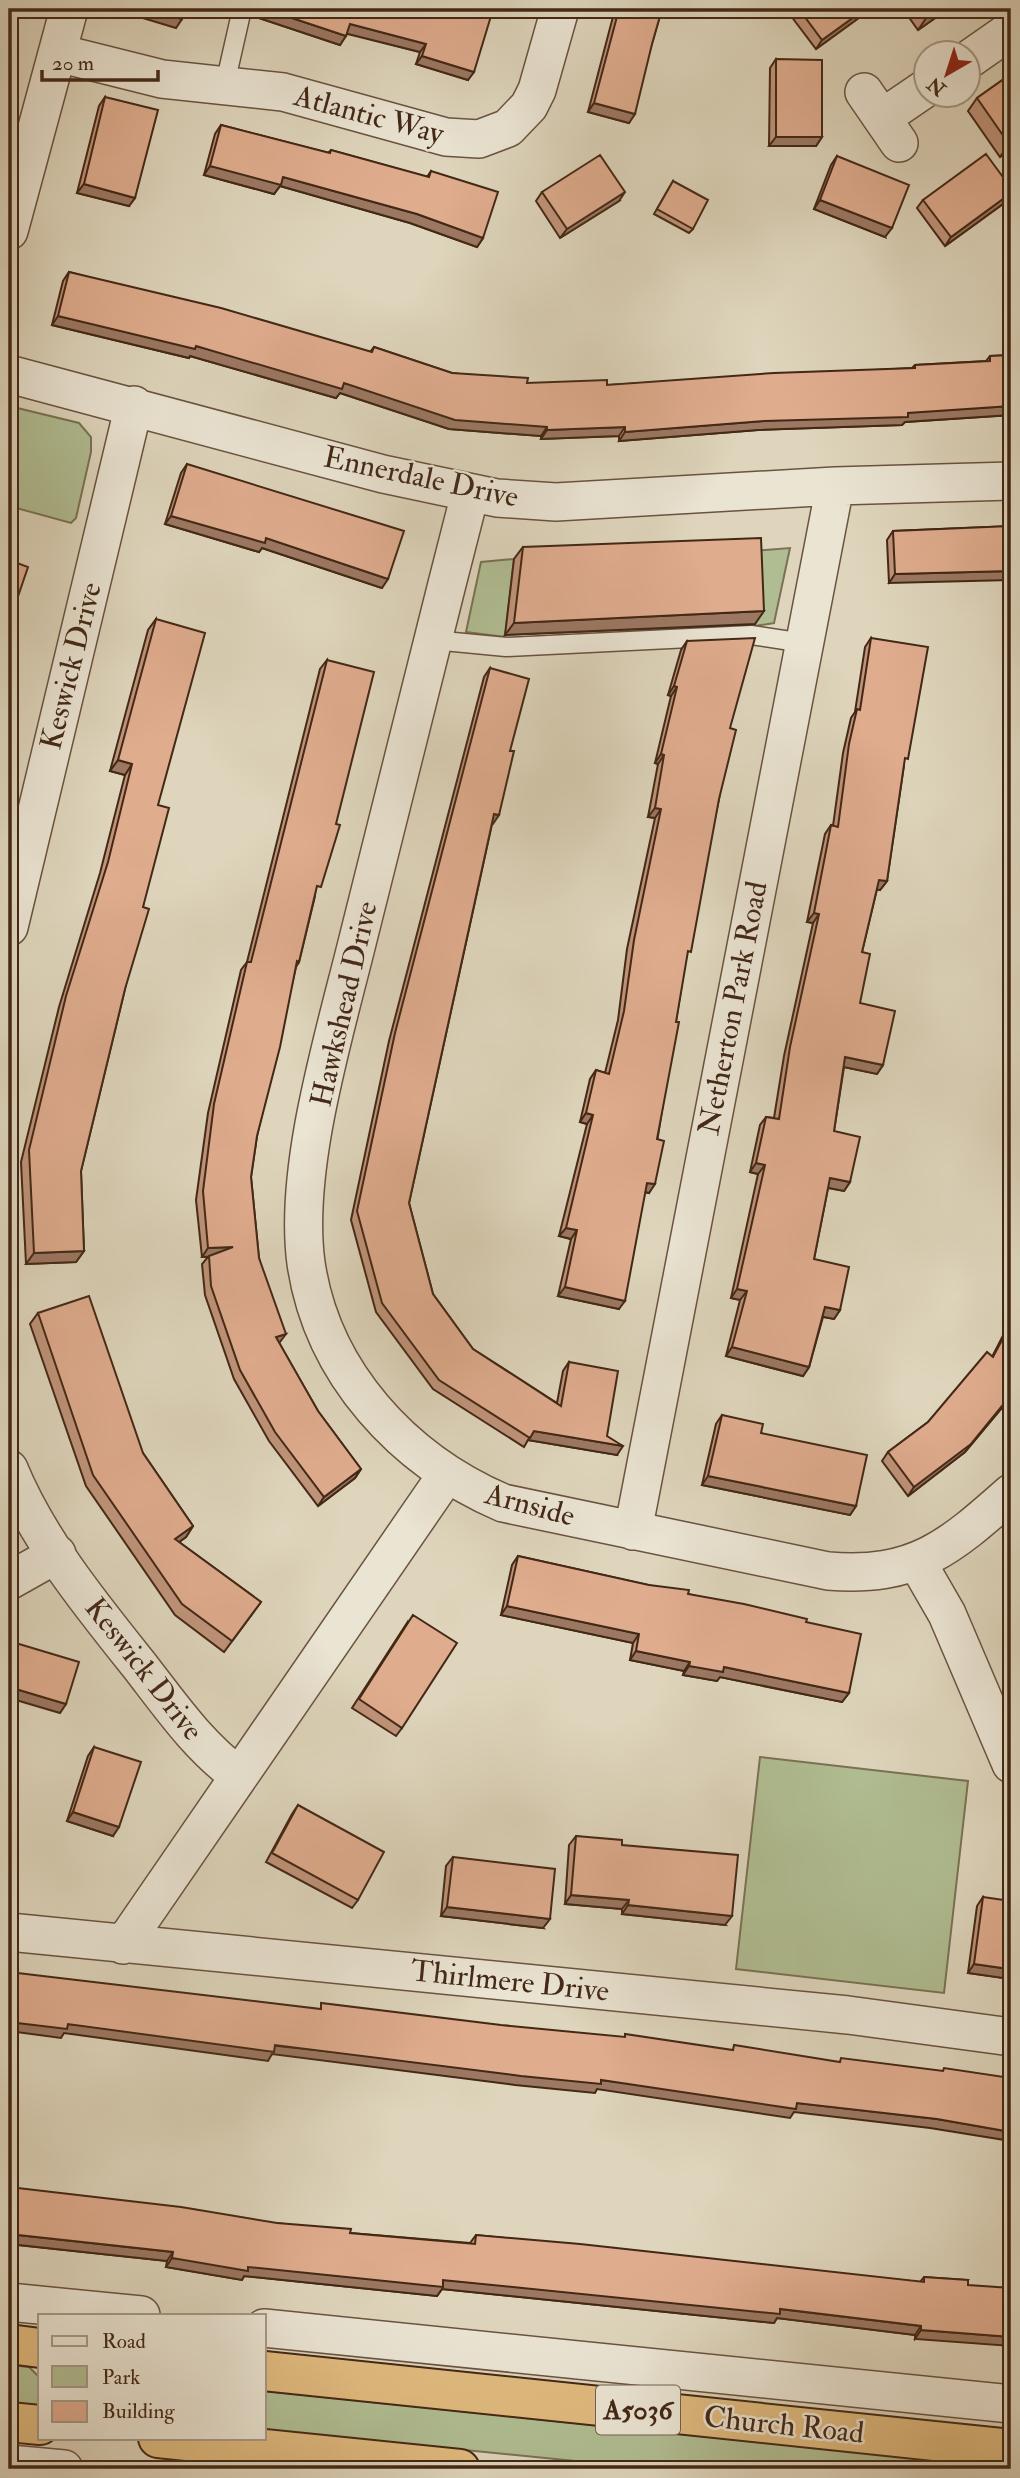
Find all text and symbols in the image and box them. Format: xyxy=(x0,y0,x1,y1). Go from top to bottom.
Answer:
scale bar xyxy=(42,38,158,82)
north arrow xyxy=(912,38,982,108)
text: 20 m xyxy=(52,50,94,77)
text: N xyxy=(922,71,952,102)
street label: Atlantic Way xyxy=(289,77,449,153)
street label: Ennerdale Drive xyxy=(320,438,522,516)
street label: Keswick Drive xyxy=(32,578,110,754)
street label: Netherton Park Road xyxy=(690,878,776,1138)
street label: Hawkshead Drive xyxy=(302,898,386,1110)
street label: Arnside xyxy=(480,1475,579,1535)
street label: Keswick Drive xyxy=(77,1590,211,1748)
street label: Thirlmere Drive xyxy=(409,1952,611,2010)
legend xyxy=(38,2314,266,2440)
text: Road xyxy=(102,2328,147,2355)
text: Park xyxy=(102,2364,140,2391)
road number: A5036 xyxy=(596,2386,680,2434)
text: Building xyxy=(102,2398,175,2425)
street label: Church Road xyxy=(702,2398,866,2452)

